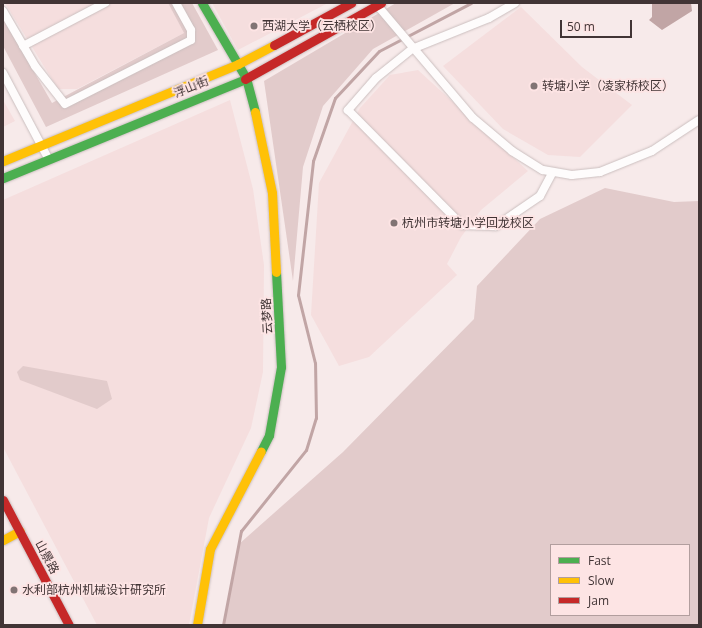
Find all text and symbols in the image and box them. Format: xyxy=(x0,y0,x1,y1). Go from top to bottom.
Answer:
scale bar xyxy=(562,12,634,38)
text: 50 m xyxy=(567,18,595,35)
place label: 西湖大学（云栖校区） xyxy=(262,19,382,33)
marker: 西湖大学（云栖校区） xyxy=(249,21,259,31)
street label: 浮山街 xyxy=(172,74,210,100)
place label: 转塘小学（凌家桥校区） xyxy=(542,79,674,93)
marker: 转塘小学（凌家桥校区） xyxy=(529,81,539,91)
place label: 杭州市转塘小学回龙校区 xyxy=(402,216,534,230)
marker: 杭州市转塘小学回龙校区 xyxy=(389,218,399,228)
street label: 云梦路 xyxy=(259,298,275,334)
street label: 山景路 xyxy=(32,538,62,576)
legend xyxy=(550,544,690,616)
text: Fast xyxy=(588,552,611,569)
text: Slow xyxy=(588,572,614,589)
place label: 水利部杭州机械设计研究所 xyxy=(22,583,166,597)
marker: 水利部杭州机械设计研究所 xyxy=(9,585,19,595)
text: Jam xyxy=(588,592,609,609)

